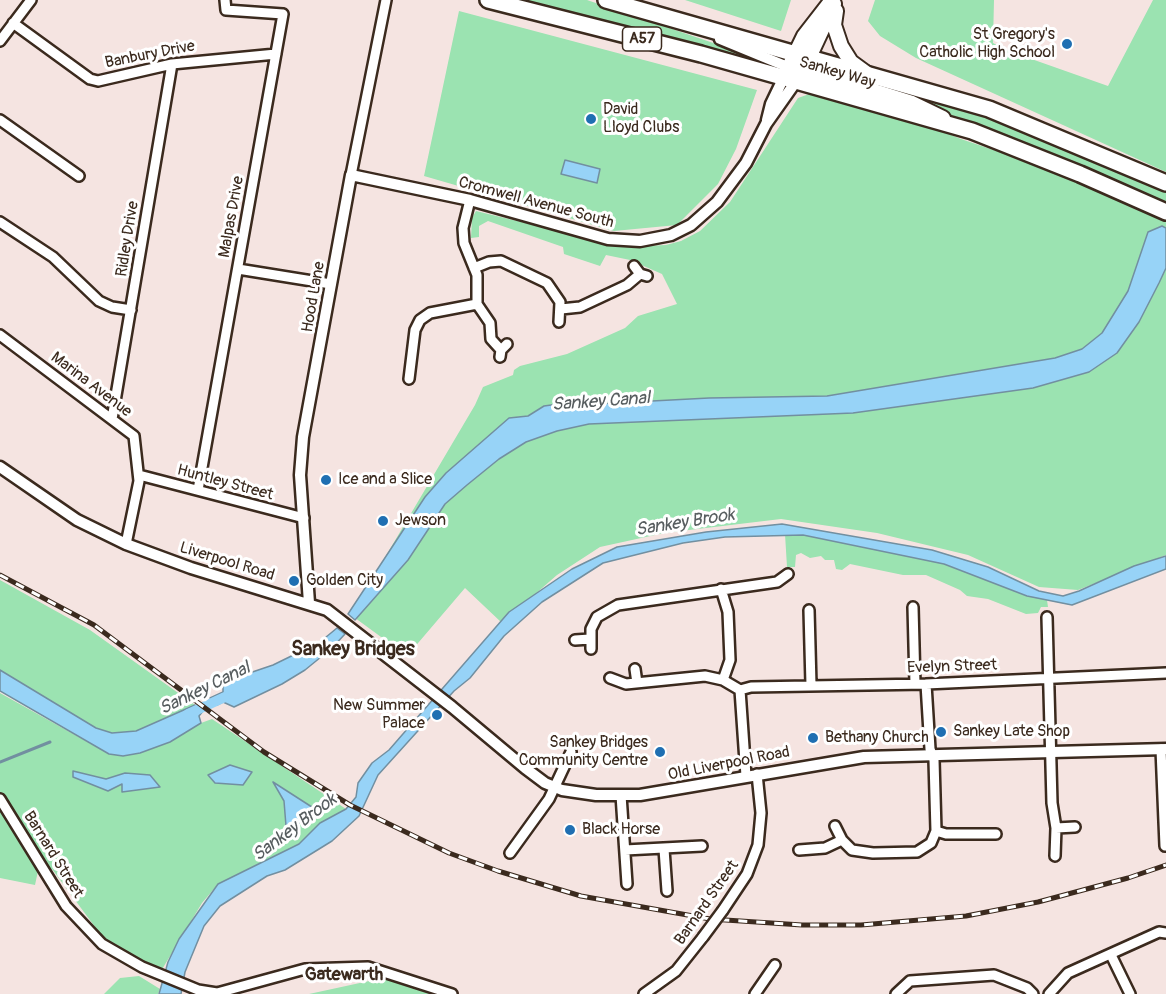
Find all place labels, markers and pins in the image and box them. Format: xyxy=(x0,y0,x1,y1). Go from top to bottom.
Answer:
place label: St Gregory's Catholic High School xyxy=(919,25,1055,63)
marker: St Gregory's Catholic High School xyxy=(1060,37,1074,51)
place label: David Lloyd Clubs xyxy=(603,100,679,138)
marker: David Lloyd Clubs xyxy=(584,112,598,126)
place label: Ice and a Slice xyxy=(338,470,432,490)
marker: Ice and a Slice xyxy=(319,473,333,487)
place label: Jewson xyxy=(395,511,446,531)
marker: Jewson xyxy=(376,514,390,528)
place label: Golden City xyxy=(306,571,383,591)
marker: Golden City xyxy=(287,574,301,588)
place label: New Summer Palace xyxy=(333,696,425,734)
marker: New Summer Palace xyxy=(430,708,444,722)
place label: Sankey Late Shop xyxy=(953,722,1070,742)
marker: Sankey Late Shop xyxy=(934,725,948,739)
place label: Bethany Church xyxy=(825,728,929,748)
marker: Bethany Church xyxy=(806,731,820,745)
place label: Sankey Bridges Community Centre xyxy=(519,733,648,771)
marker: Sankey Bridges Community Centre xyxy=(653,745,667,759)
place label: Black Horse xyxy=(582,820,660,840)
marker: Black Horse xyxy=(563,823,577,837)

